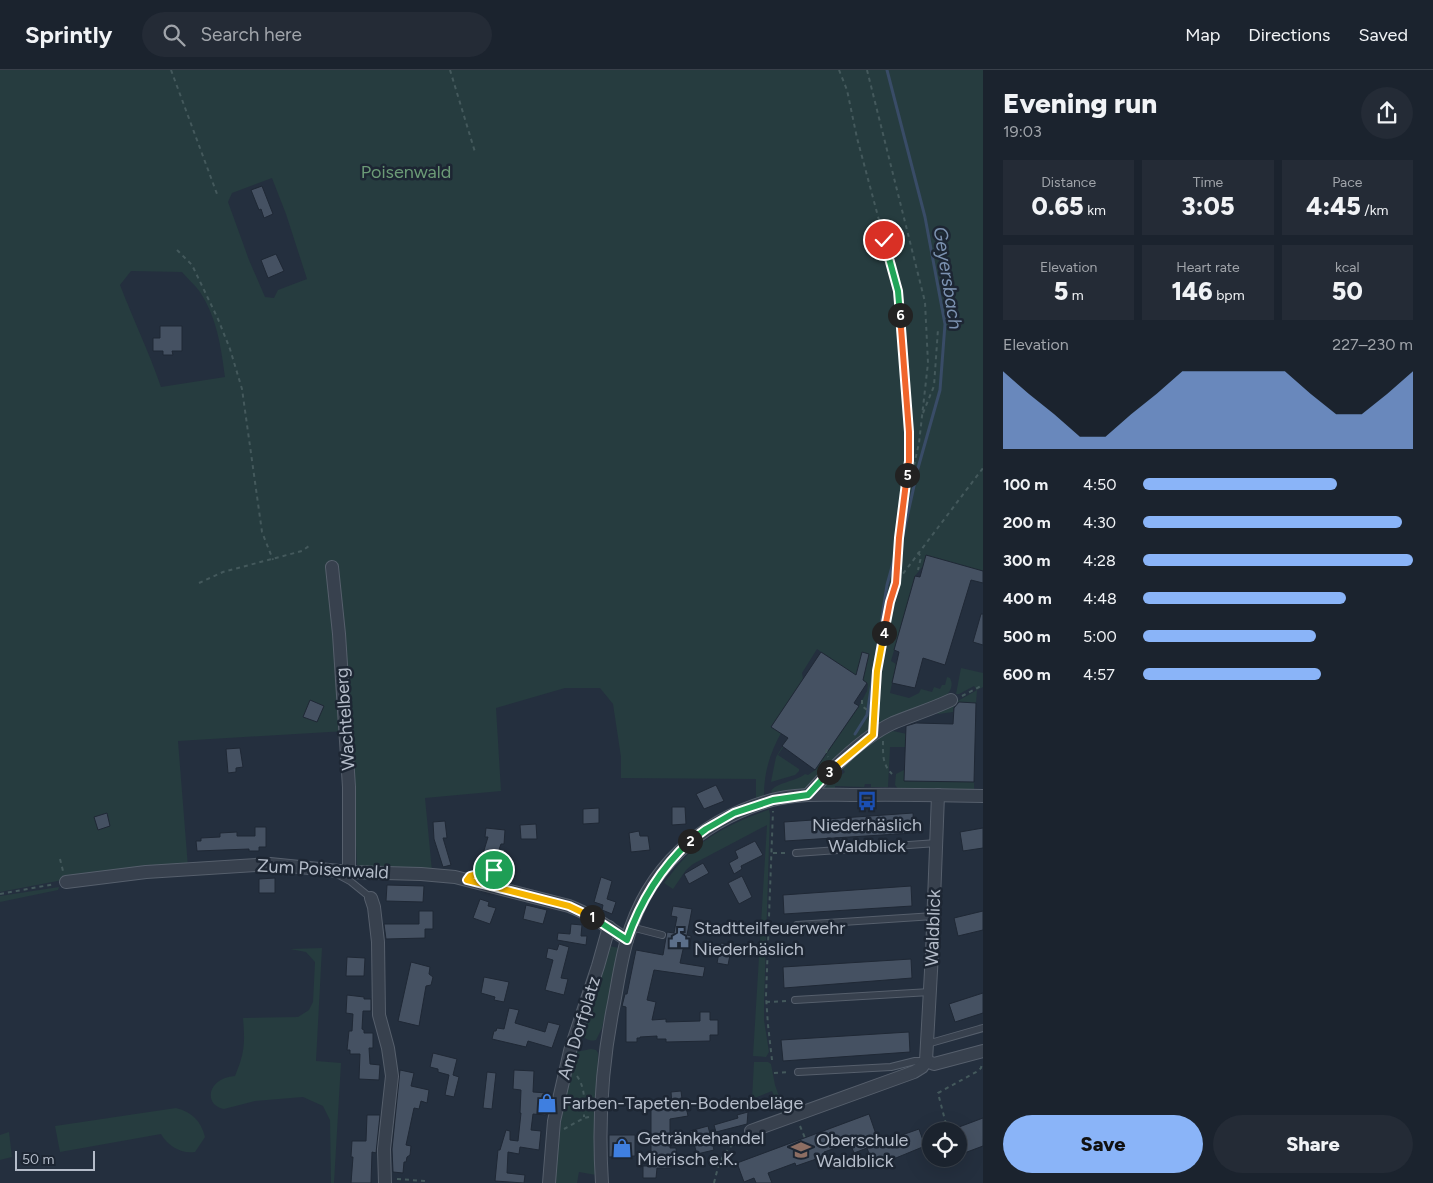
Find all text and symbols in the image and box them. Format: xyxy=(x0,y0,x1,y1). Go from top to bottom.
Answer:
search box xyxy=(142,12,492,57)
text: Sprintly xyxy=(25,20,112,49)
icon: search xyxy=(160,21,188,49)
text: Search here xyxy=(200,23,302,46)
text: Map xyxy=(1185,24,1220,46)
text: Directions xyxy=(1248,24,1330,46)
text: Saved xyxy=(1358,24,1408,46)
text: Evening run xyxy=(1003,86,1157,120)
button: share xyxy=(1361,87,1413,139)
text: 19:03 xyxy=(1003,122,1042,141)
park label: Poisenwald xyxy=(361,161,451,183)
text: Distance xyxy=(1041,174,1096,191)
text: Time xyxy=(1193,174,1223,191)
text: Pace xyxy=(1332,174,1362,191)
text: 0.65 xyxy=(1031,191,1084,221)
text: 3:05 xyxy=(1181,191,1235,221)
text: 4:45 xyxy=(1306,191,1361,221)
text: km xyxy=(1084,202,1106,219)
text: /km xyxy=(1361,202,1388,219)
pin xyxy=(863,219,905,261)
water label: Geyersbach xyxy=(929,225,968,331)
icon: check xyxy=(870,226,898,254)
text: Elevation xyxy=(1040,259,1097,276)
text: Heart rate xyxy=(1176,259,1240,276)
text: kcal xyxy=(1335,259,1360,276)
text: 5 xyxy=(1054,276,1068,306)
text: 146 xyxy=(1171,276,1213,306)
text: 50 xyxy=(1332,276,1363,306)
text: m xyxy=(1068,287,1084,304)
text: bpm xyxy=(1213,287,1245,304)
pin: 6 xyxy=(888,302,912,328)
text: 6 xyxy=(896,307,905,324)
text: Elevation xyxy=(1003,335,1069,354)
text: 227–230 m xyxy=(1332,335,1413,354)
pin: 5 xyxy=(894,462,920,488)
text: 5 xyxy=(903,467,912,484)
text: 100 m xyxy=(1003,475,1048,494)
text: 4:50 xyxy=(1083,475,1116,494)
text: 200 m xyxy=(1003,513,1051,532)
text: 4:30 xyxy=(1083,513,1116,532)
text: 300 m xyxy=(1003,551,1050,570)
text: 4:28 xyxy=(1083,551,1116,570)
text: 400 m xyxy=(1003,589,1052,608)
text: 4:48 xyxy=(1083,589,1117,608)
pin: 4 xyxy=(872,620,896,646)
text: 4 xyxy=(880,625,889,642)
text: 500 m xyxy=(1003,627,1051,646)
text: 5:00 xyxy=(1083,627,1117,646)
text: 600 m xyxy=(1003,665,1051,684)
text: 4:57 xyxy=(1083,665,1115,684)
street label: Wachtelberg xyxy=(330,667,360,771)
pin: 3 xyxy=(816,760,842,784)
text: 3 xyxy=(826,764,833,781)
bus stop icon: Niederhäslich Waldblick xyxy=(856,790,878,812)
place label: Niederhäslich Waldblick xyxy=(812,814,922,857)
pin: 2 xyxy=(678,828,702,854)
text: 2 xyxy=(686,833,695,850)
pin xyxy=(473,849,515,891)
street label: Zum Poisenwald xyxy=(257,855,389,883)
icon: arrive xyxy=(480,856,508,884)
street label: Waldblick xyxy=(921,889,945,967)
pin: 1 xyxy=(580,904,604,930)
text: 1 xyxy=(590,909,595,926)
place label: Stadtteilfeuerwehr Niederhäslich xyxy=(694,917,845,960)
public building icon: Stadtteilfeuerwehr Niederhäslich xyxy=(668,927,690,949)
street label: Am Dorfplatz xyxy=(553,974,605,1082)
shop icon: Farben-Tapeten-Bodenbeläge xyxy=(536,1092,558,1114)
place label: Farben-Tapeten-Bodenbeläge xyxy=(562,1092,803,1114)
button: Save xyxy=(1003,1115,1203,1173)
button: Share xyxy=(1213,1115,1413,1173)
map controls xyxy=(922,1122,967,1167)
button: locate xyxy=(922,1122,967,1167)
place label: Getränkehandel Mierisch e.K. xyxy=(637,1127,765,1170)
place label: Oberschule Waldblick xyxy=(816,1129,909,1172)
shop icon: Getränkehandel Mierisch e.K. xyxy=(611,1137,633,1159)
school or university icon: Oberschule Waldblick xyxy=(790,1139,812,1161)
scale bar xyxy=(15,1148,95,1171)
text: 50 m xyxy=(22,1151,54,1168)

